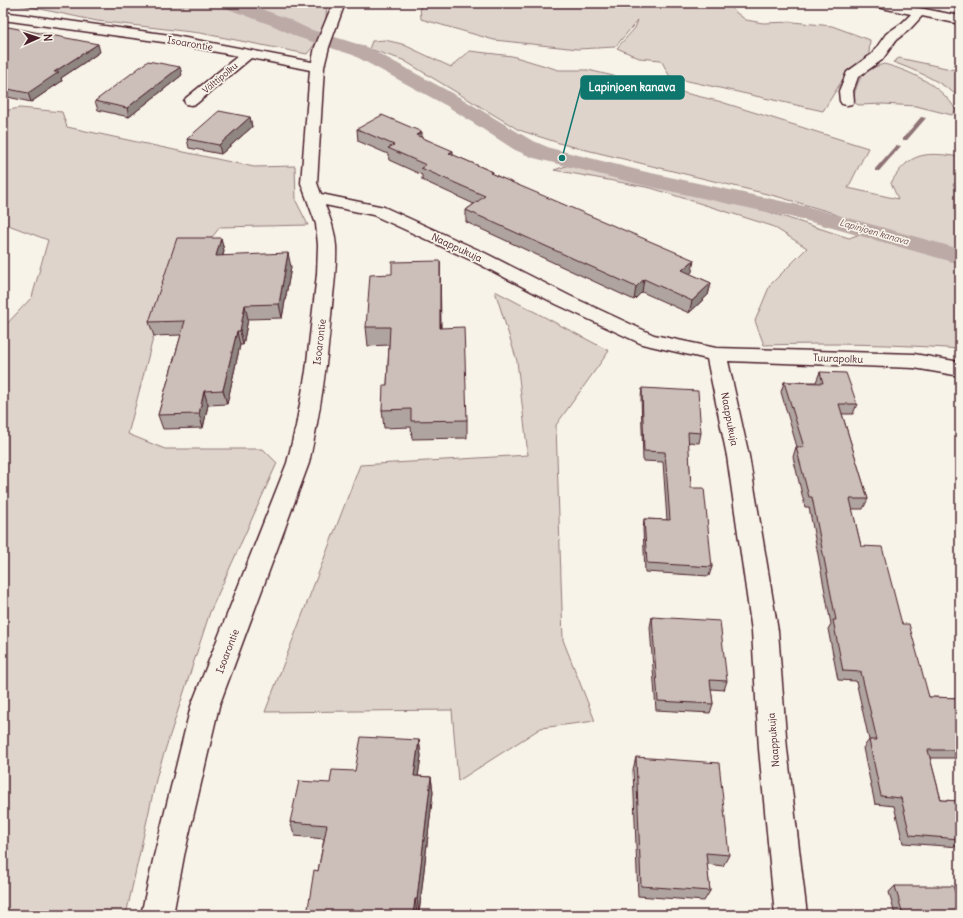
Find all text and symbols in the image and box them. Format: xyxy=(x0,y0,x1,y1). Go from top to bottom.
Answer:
north arrow xyxy=(18,18,58,58)
text: N xyxy=(41,33,55,42)
street label: Isoarontie xyxy=(166,33,214,54)
street label: Välttipolku xyxy=(200,60,240,96)
callout: Lapinjoen kanava xyxy=(581,76,684,99)
text: Lapinjoen kanava xyxy=(589,80,676,95)
water label: Lapinjoen kanava xyxy=(838,216,911,248)
street label: Naappukuja xyxy=(429,230,484,265)
street label: Isoarontie xyxy=(310,318,329,366)
street label: Tuurapolku xyxy=(813,351,864,366)
street label: Naappukuja xyxy=(718,391,741,447)
street label: Isoarontie xyxy=(213,627,242,675)
street label: Naappukuja xyxy=(765,712,782,768)

